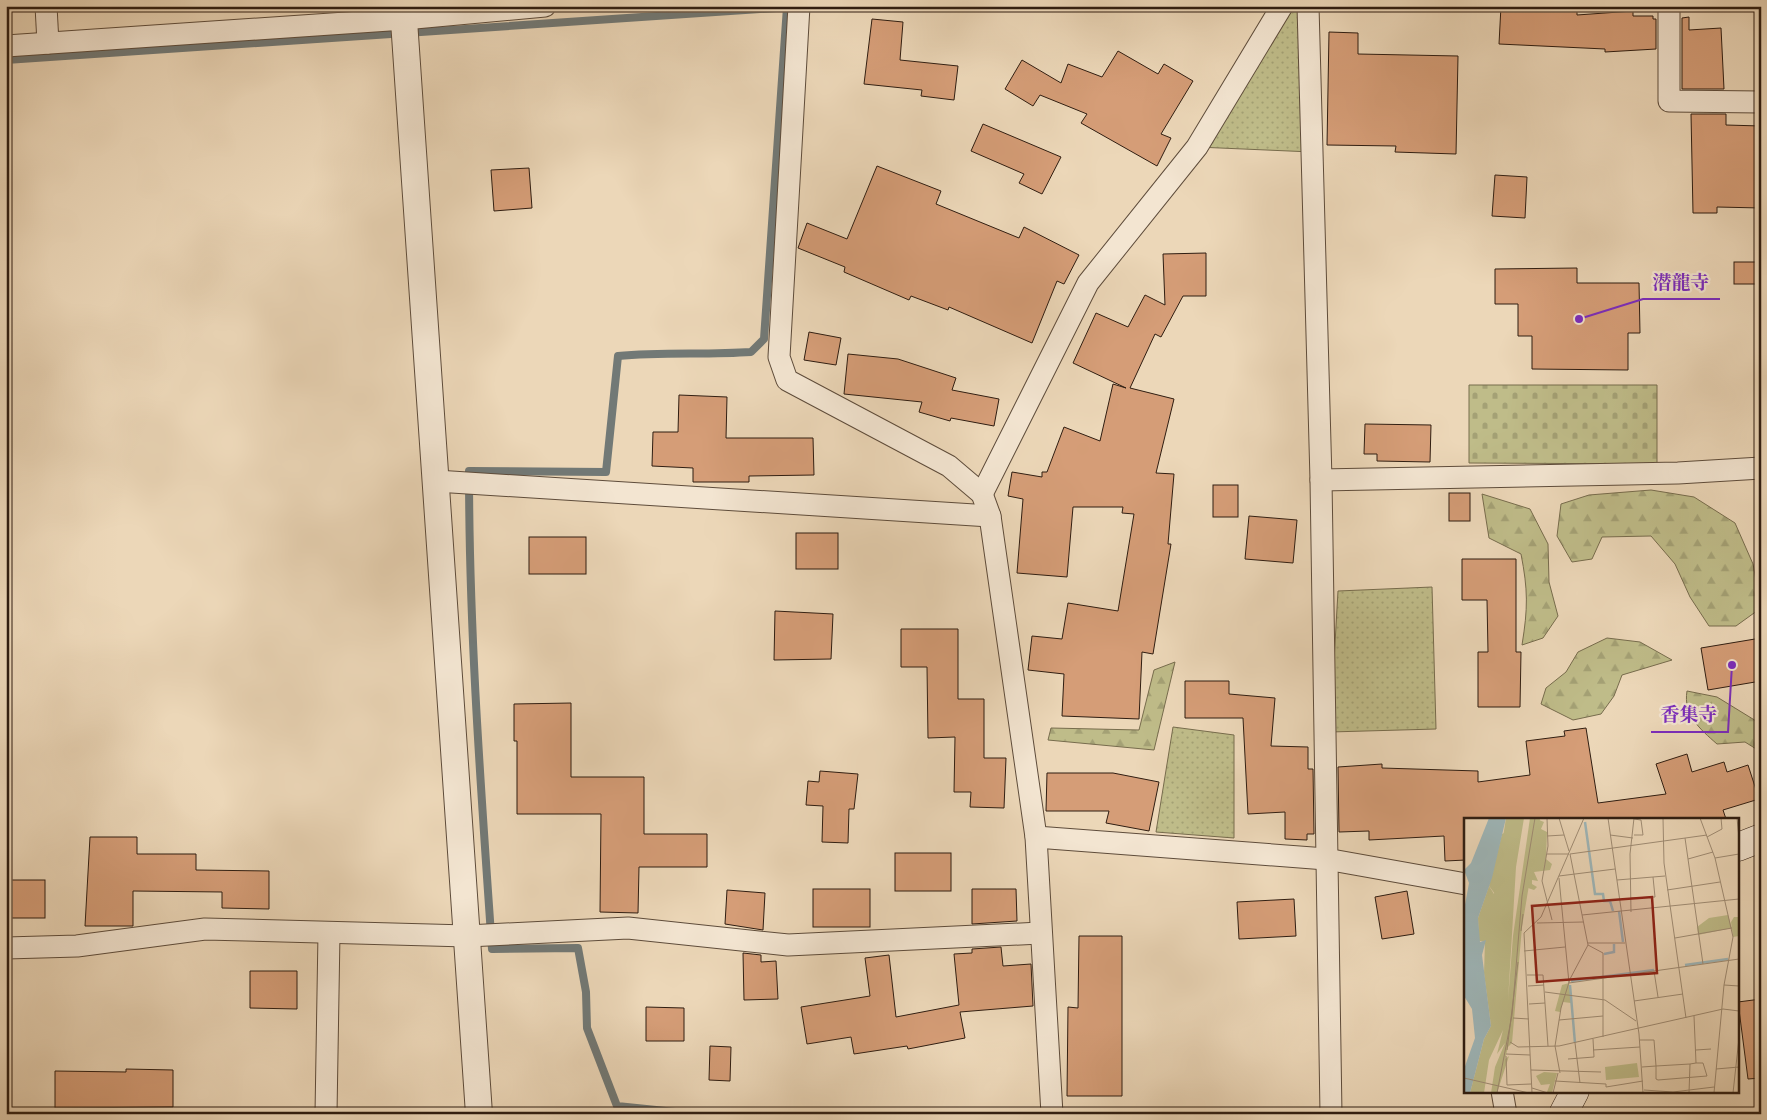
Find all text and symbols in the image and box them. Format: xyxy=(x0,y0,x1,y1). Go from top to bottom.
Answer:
callout: 潜龍寺 xyxy=(1643,265,1720,299)
text: 潜龍寺 xyxy=(1652,272,1710,294)
callout: 香集寺 xyxy=(1651,698,1728,732)
text: 香集寺 xyxy=(1660,704,1718,726)
inset map xyxy=(1464,818,1740,1092)

